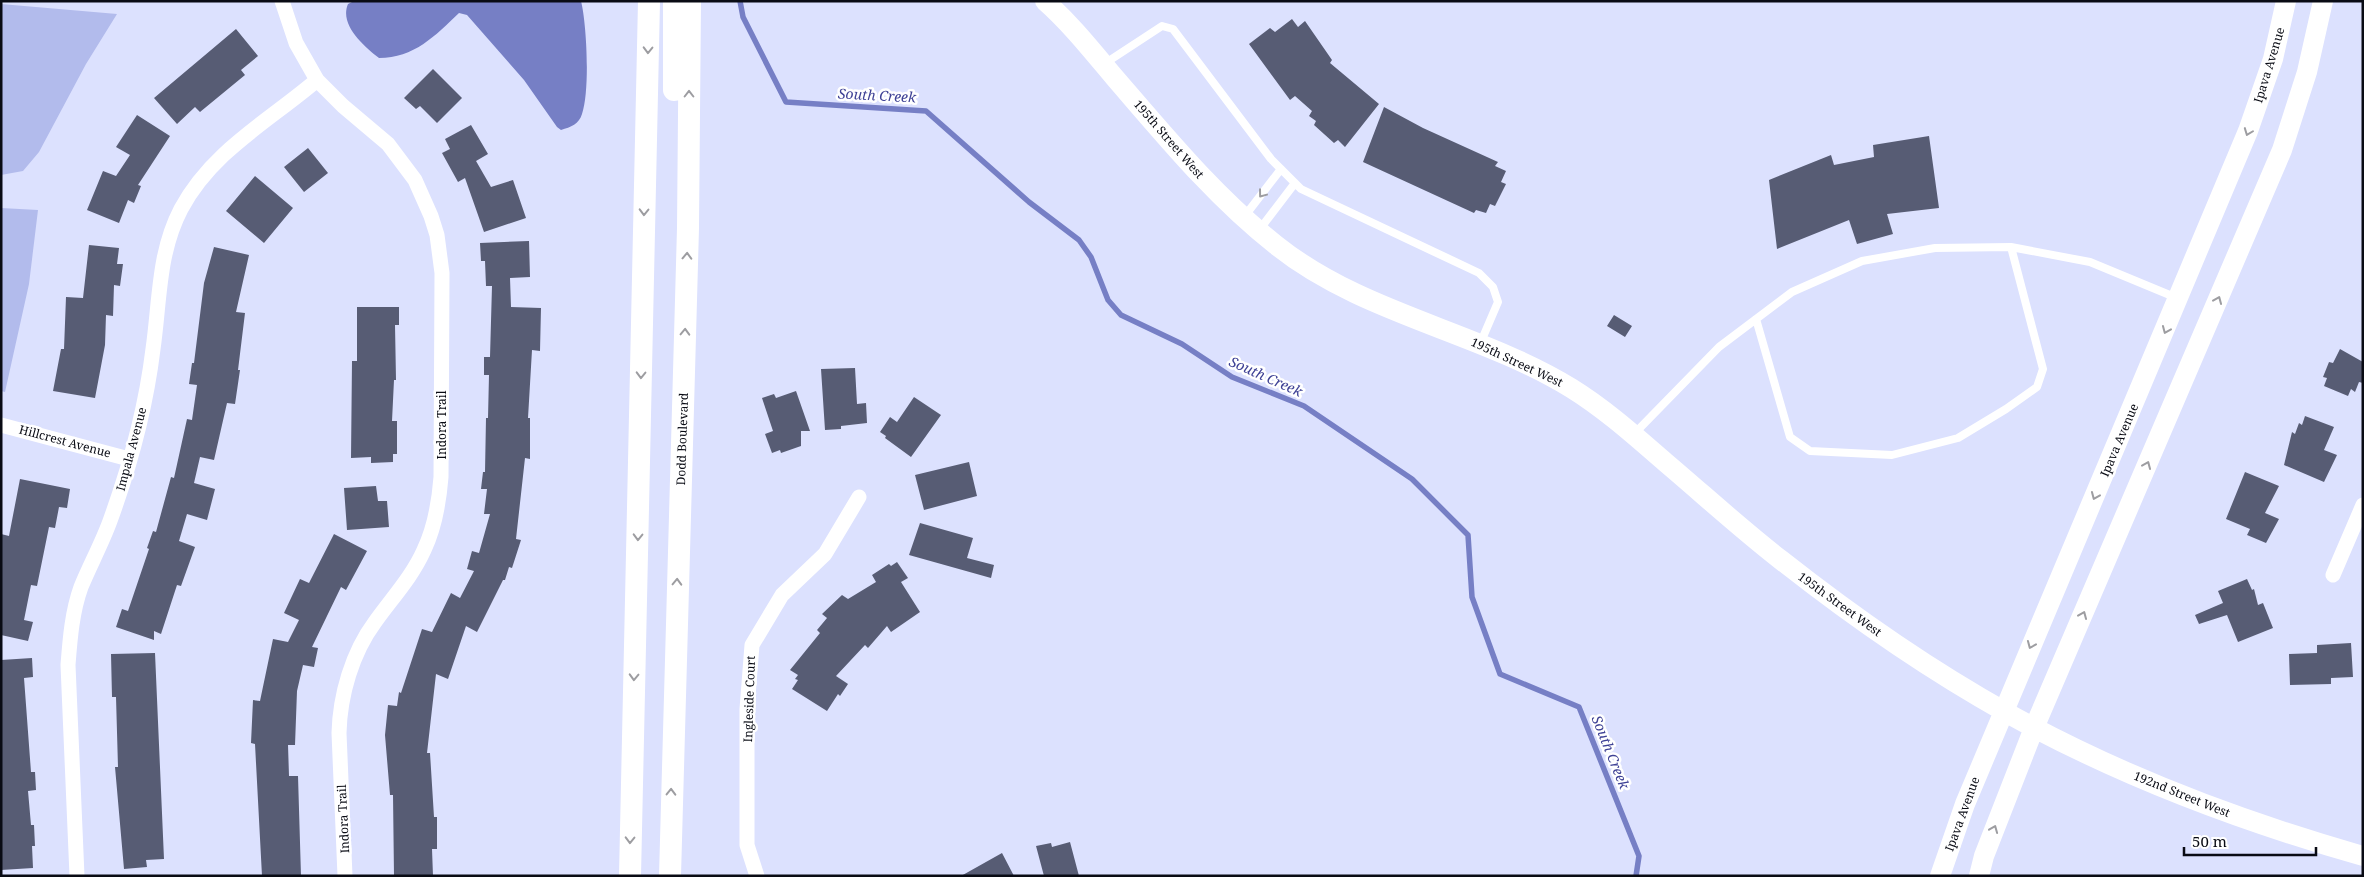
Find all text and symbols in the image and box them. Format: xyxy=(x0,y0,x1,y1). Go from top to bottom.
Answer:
street label: Ipava Avenue xyxy=(2249,25,2289,105)
one-way arrow xyxy=(643,46,653,54)
water label: South Creek xyxy=(838,83,917,107)
one-way arrow xyxy=(684,89,694,97)
street label: 195th Street West xyxy=(1130,96,1208,182)
one-way arrow xyxy=(2244,127,2254,136)
one-way arrow xyxy=(1259,188,1268,198)
one-way arrow xyxy=(639,209,649,217)
one-way arrow xyxy=(682,252,693,260)
one-way arrow xyxy=(2211,296,2222,305)
one-way arrow xyxy=(2161,325,2172,334)
one-way arrow xyxy=(680,328,690,336)
street label: 195th Street West xyxy=(1468,333,1566,391)
water label: South Creek xyxy=(1226,351,1306,401)
one-way arrow xyxy=(636,372,646,379)
street label: Indora Trail xyxy=(433,390,450,459)
street label: Dodd Boulevard xyxy=(672,392,692,486)
street label: Ipava Avenue xyxy=(2096,401,2142,479)
street label: Impala Avenue xyxy=(112,405,150,493)
street label: Hillcrest Avenue xyxy=(17,421,113,461)
one-way arrow xyxy=(2140,461,2151,470)
one-way arrow xyxy=(2090,491,2101,500)
one-way arrow xyxy=(633,534,643,542)
street label: 195th Street West xyxy=(1795,568,1885,640)
one-way arrow xyxy=(671,578,682,586)
one-way arrow xyxy=(2076,611,2087,620)
one-way arrow xyxy=(2027,641,2037,649)
street label: Ingleside Court xyxy=(739,655,759,743)
one-way arrow xyxy=(629,673,640,681)
water label: South Creek xyxy=(1588,712,1635,793)
street label: 192nd Street West xyxy=(2131,767,2233,821)
street label: Ipava Avenue xyxy=(1941,774,1983,854)
street label: Indora Trail xyxy=(333,784,353,854)
one-way arrow xyxy=(666,788,677,796)
scale bar xyxy=(2184,824,2316,856)
one-way arrow xyxy=(1988,826,1998,834)
text: 50 m xyxy=(2192,831,2227,851)
one-way arrow xyxy=(625,836,636,844)

